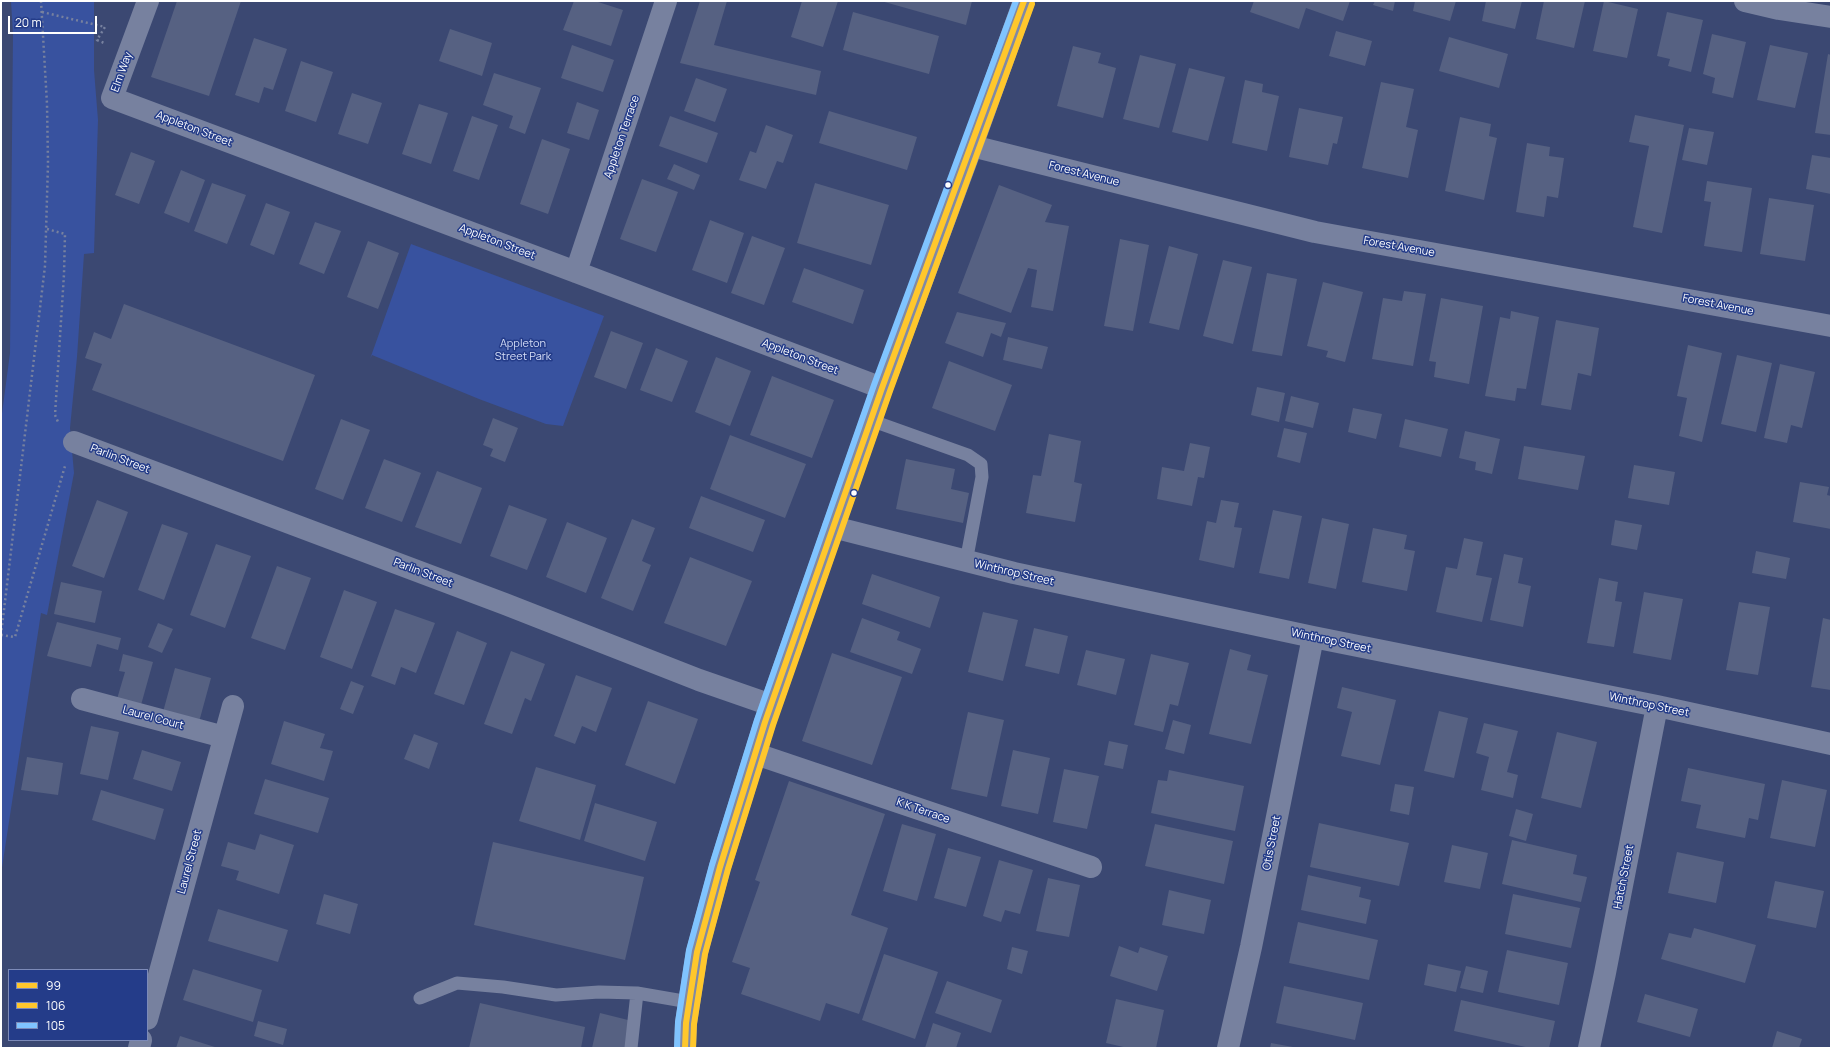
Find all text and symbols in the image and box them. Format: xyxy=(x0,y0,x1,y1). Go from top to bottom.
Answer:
scale bar xyxy=(10,8,99,34)
text: 20 m xyxy=(15,14,42,31)
street label: Elm Way xyxy=(109,50,135,94)
street label: Appleton Terrace xyxy=(602,94,642,180)
street label: Appleton Street xyxy=(154,108,234,150)
street label: Forest Avenue xyxy=(1047,159,1121,189)
unlabelled marker xyxy=(943,180,953,190)
street label: Appleton Street xyxy=(457,221,537,263)
street label: Forest Avenue xyxy=(1362,234,1436,260)
street label: Forest Avenue xyxy=(1681,292,1755,318)
street label: Appleton Street xyxy=(760,336,840,378)
park label: Appleton Street Park xyxy=(495,337,551,363)
street label: Parlin Street xyxy=(88,442,152,476)
unlabelled marker xyxy=(849,488,859,498)
street label: Parlin Street xyxy=(391,556,455,590)
street label: Winthrop Street xyxy=(973,557,1055,589)
street label: Winthrop Street xyxy=(1290,626,1372,656)
street label: Winthrop Street xyxy=(1608,690,1690,720)
street label: Laurel Court xyxy=(121,704,185,732)
street label: K K Terrace xyxy=(894,796,952,826)
street label: Otis Street xyxy=(1260,815,1284,871)
street label: Laurel Street xyxy=(175,829,205,895)
street label: Hatch Street xyxy=(1611,844,1637,910)
legend xyxy=(8,969,148,1041)
text: 99 xyxy=(46,977,61,994)
text: 106 xyxy=(46,997,65,1014)
text: 105 xyxy=(46,1017,65,1034)

